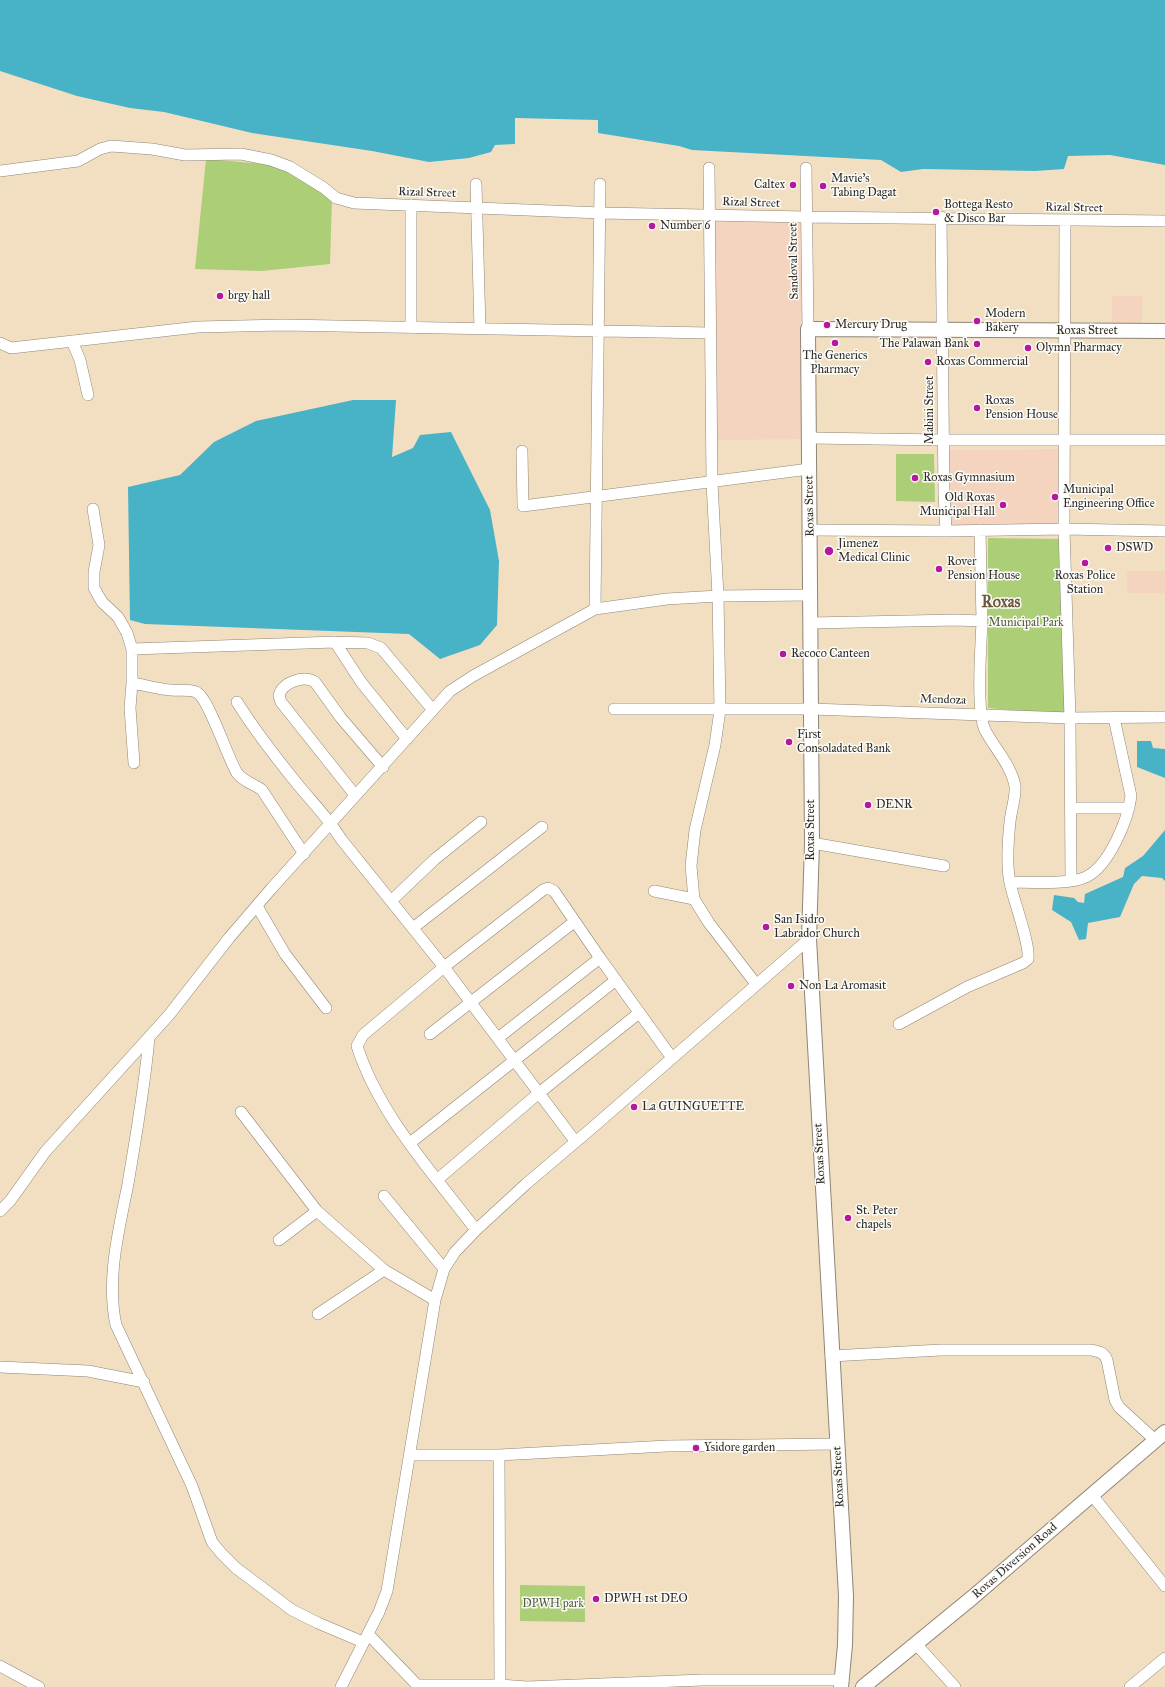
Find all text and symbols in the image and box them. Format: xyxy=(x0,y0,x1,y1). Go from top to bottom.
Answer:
place label: Mavie's Tabing Dagat xyxy=(831,172,897,200)
place label: Caltex xyxy=(754,178,785,192)
marker: Caltex xyxy=(788,180,798,190)
marker: Mavie's Tabing Dagat xyxy=(818,181,828,191)
street label: Rizal Street xyxy=(398,185,456,201)
street label: Rizal Street xyxy=(722,195,780,211)
place label: Bottega Resto & Disco Bar xyxy=(944,198,1013,226)
street label: Rizal Street xyxy=(1045,200,1103,216)
marker: Bottega Resto & Disco Bar xyxy=(931,207,941,217)
place label: Number 6 xyxy=(660,219,710,233)
marker: Number 6 xyxy=(647,221,657,231)
street label: Sandoval Street xyxy=(786,222,802,300)
place label: brgy hall xyxy=(228,289,270,303)
marker: brgy hall xyxy=(215,291,225,301)
place label: Modern Bakery xyxy=(985,307,1025,335)
marker: Modern Bakery xyxy=(972,316,982,326)
place label: Mercury Drug xyxy=(835,318,907,332)
marker: Mercury Drug xyxy=(822,320,832,330)
street label: Roxas Street xyxy=(1056,324,1118,338)
place label: The Palawan Bank xyxy=(880,337,969,351)
marker: The Generics Pharmacy xyxy=(830,338,840,348)
marker: The Palawan Bank xyxy=(972,339,982,349)
place label: Olymn Pharmacy xyxy=(1036,341,1122,355)
marker: Olymn Pharmacy xyxy=(1023,343,1033,353)
place label: The Generics Pharmacy xyxy=(803,349,867,377)
place label: Roxas Commercial xyxy=(936,355,1028,369)
marker: Roxas Commercial xyxy=(923,357,933,367)
street label: Mabini Street xyxy=(923,376,937,444)
place label: Roxas Pension House xyxy=(985,394,1058,422)
marker: Roxas Pension House xyxy=(972,403,982,413)
place label: Roxas Gymnasium xyxy=(923,471,1015,485)
marker: Roxas Gymnasium xyxy=(910,473,920,483)
street label: Roxas Street xyxy=(802,475,818,537)
place label: Municipal Engineering Office xyxy=(1063,483,1155,511)
place label: Old Roxas Municipal Hall xyxy=(919,491,995,519)
marker: Municipal Engineering Office xyxy=(1050,492,1060,502)
marker: Old Roxas Municipal Hall xyxy=(998,500,1008,510)
place label: Jimenez Medical Clinic xyxy=(838,537,910,565)
place label: DSWD xyxy=(1116,541,1153,555)
marker: DSWD xyxy=(1103,543,1113,553)
marker: Jimenez Medical Clinic xyxy=(823,545,835,557)
place label: Rover Pension House xyxy=(947,555,1020,583)
marker: Roxas Police Station xyxy=(1080,558,1090,568)
marker: Rover Pension House xyxy=(934,564,944,574)
place label: Roxas Police Station xyxy=(1055,569,1115,597)
district label: Roxas xyxy=(982,593,1020,613)
park label: Municipal Park xyxy=(988,616,1064,630)
place label: Recoco Canteen xyxy=(791,647,870,661)
marker: Recoco Canteen xyxy=(778,649,788,659)
street label: Mendoza xyxy=(920,692,966,708)
place label: First Consoladated Bank xyxy=(797,728,891,756)
marker: First Consoladated Bank xyxy=(784,737,794,747)
place label: DENR xyxy=(876,798,913,812)
street label: Roxas Street xyxy=(804,799,818,861)
marker: DENR xyxy=(863,800,873,810)
place label: San Isidro Labrador Church xyxy=(774,913,860,941)
marker: San Isidro Labrador Church xyxy=(761,922,771,932)
place label: Non La Aromasit xyxy=(799,979,886,993)
marker: Non La Aromasit xyxy=(786,981,796,991)
place label: La GUINGUETTE xyxy=(642,1100,744,1114)
marker: La GUINGUETTE xyxy=(629,1102,639,1112)
street label: Roxas Street xyxy=(811,1123,829,1185)
place label: St. Peter chapels xyxy=(856,1204,898,1232)
marker: St. Peter chapels xyxy=(843,1213,853,1223)
place label: Ysidore garden xyxy=(704,1441,775,1455)
marker: Ysidore garden xyxy=(691,1443,701,1453)
street label: Roxas Street xyxy=(830,1446,848,1508)
street label: Roxas Diversion Road xyxy=(970,1520,1060,1602)
place label: DPWH 1st DEO xyxy=(604,1592,688,1606)
marker: DPWH 1st DEO xyxy=(591,1594,601,1604)
park label: DPWH park xyxy=(522,1597,584,1611)

